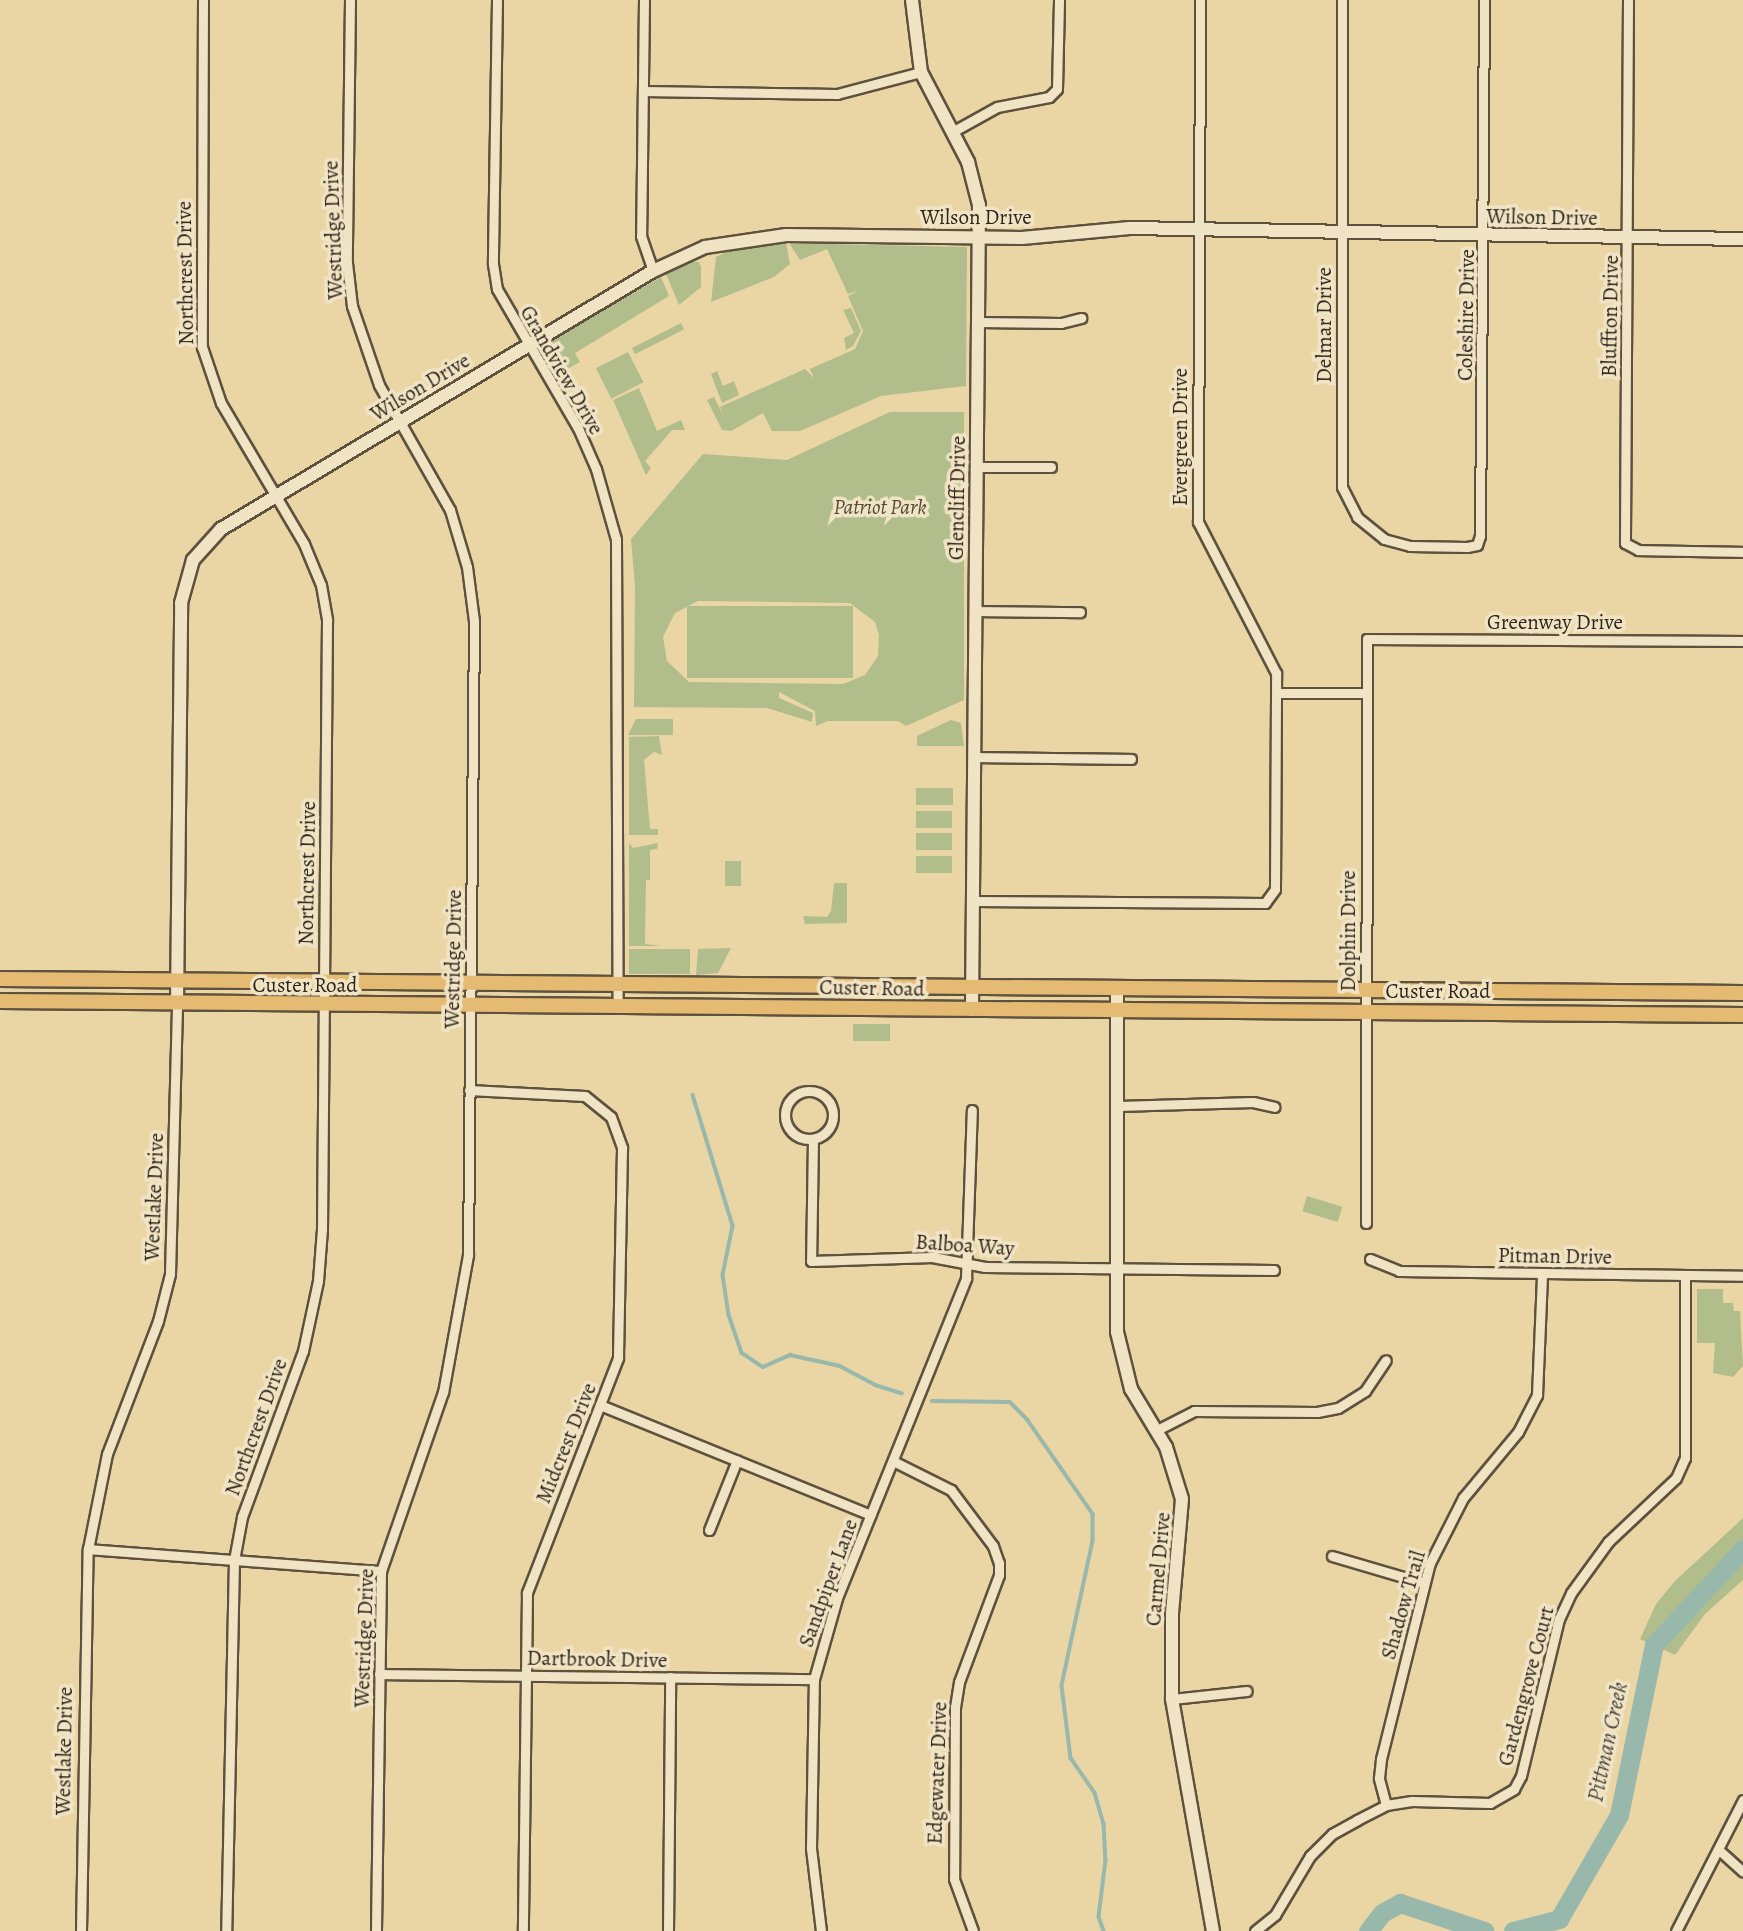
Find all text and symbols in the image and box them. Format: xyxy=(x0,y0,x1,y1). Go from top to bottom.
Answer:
street label: Westridge Drive xyxy=(318,160,348,300)
street label: Northcrest Drive xyxy=(171,201,199,345)
street label: Wilson Drive xyxy=(1486,203,1598,231)
street label: Wilson Drive xyxy=(920,204,1032,230)
street label: Coleshire Drive xyxy=(1452,249,1480,381)
street label: Bluffton Drive xyxy=(1596,255,1624,377)
street label: Delmar Drive xyxy=(1311,267,1337,383)
street label: Grandview Drive xyxy=(515,301,609,439)
street label: Wilson Drive xyxy=(366,347,474,427)
street label: Evergreen Drive xyxy=(1167,368,1193,506)
street label: Glencliff Drive xyxy=(943,436,971,560)
park label: Patriot Park xyxy=(833,494,927,520)
street label: Greenway Drive xyxy=(1487,609,1623,635)
street label: Northcrest Drive xyxy=(293,801,321,945)
street label: Dolphin Drive xyxy=(1335,870,1361,992)
street label: Westridge Drive xyxy=(439,889,467,1029)
street label: Custer Road xyxy=(252,972,358,998)
street label: Custer Road xyxy=(819,974,925,1002)
street label: Custer Road xyxy=(1385,978,1491,1004)
street label: Westlake Drive xyxy=(139,1132,169,1262)
street label: Balboa Way xyxy=(915,1229,1015,1261)
street label: Pitman Drive xyxy=(1498,1242,1612,1270)
street label: Northcrest Drive xyxy=(220,1355,292,1499)
street label: Midcrest Drive xyxy=(530,1379,602,1507)
street label: Carmel Drive xyxy=(1140,1511,1176,1627)
street label: Sandpiper Lane xyxy=(793,1516,863,1650)
street label: Shadow Trail xyxy=(1375,1548,1431,1662)
street label: Westridge Drive xyxy=(349,1568,379,1708)
street label: Gardengrove Court xyxy=(1493,1603,1559,1769)
street label: Dartbrook Drive xyxy=(526,1645,668,1673)
water label: Pittman Creek xyxy=(1582,1680,1634,1804)
street label: Westlake Drive xyxy=(50,1687,78,1815)
street label: Edgewater Drive xyxy=(922,1701,952,1845)

